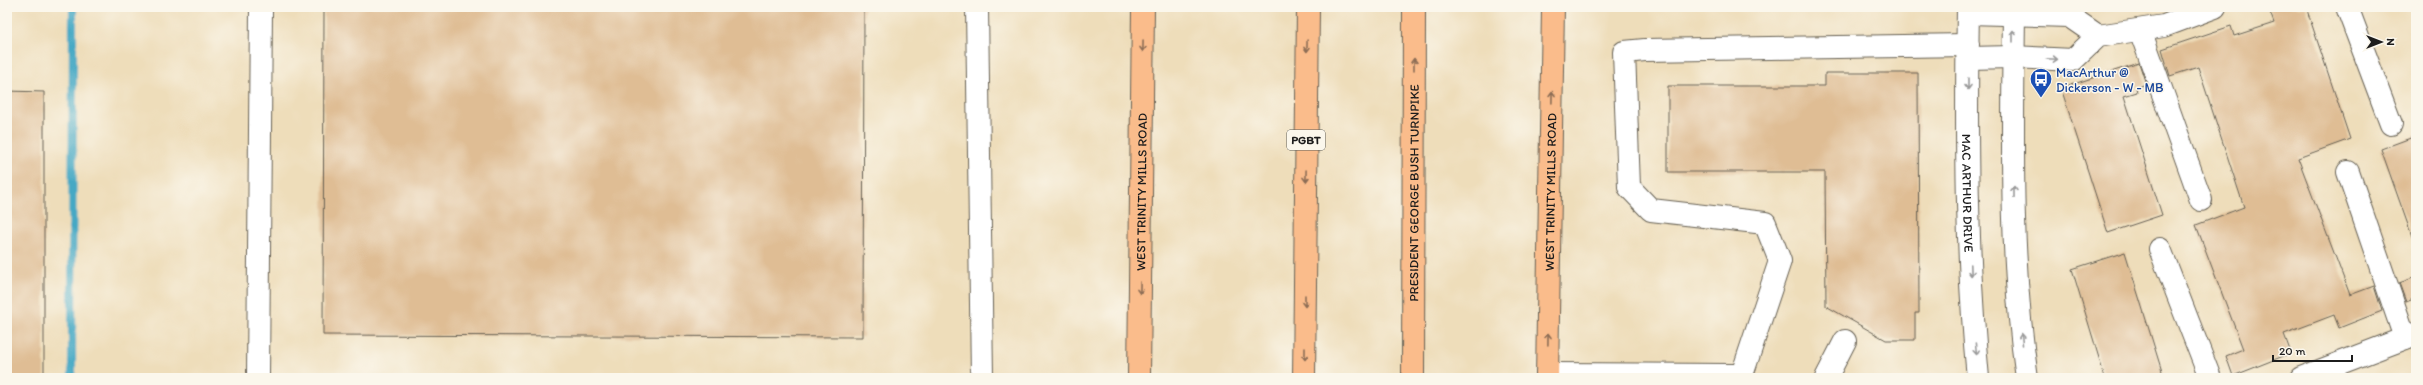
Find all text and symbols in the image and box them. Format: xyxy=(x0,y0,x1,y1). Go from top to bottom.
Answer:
north arrow xyxy=(2361,22,2401,62)
one-way arrow xyxy=(2009,30,2017,43)
text: N xyxy=(2384,38,2397,46)
one-way arrow xyxy=(1139,39,1147,52)
one-way arrow xyxy=(1303,39,1311,52)
one-way arrow xyxy=(2045,55,2058,63)
one-way arrow xyxy=(1410,58,1418,71)
place label: MacArthur @ Dickerson - W - MB xyxy=(2056,65,2164,95)
bus stop icon: MacArthur @ Dickerson - W - MB xyxy=(2028,66,2054,99)
one-way arrow xyxy=(1964,77,1972,90)
street label: PRESIDENT GEORGE BUSH TURNPIKE xyxy=(1406,84,1422,302)
one-way arrow xyxy=(1548,91,1556,104)
street label: WEST TRINITY MILLS ROAD xyxy=(1133,113,1150,271)
street label: WEST TRINITY MILLS ROAD xyxy=(1542,113,1559,271)
road number: PGBT xyxy=(1287,130,1325,150)
street label: MAC ARTHUR DRIVE xyxy=(1959,134,1977,253)
one-way arrow xyxy=(1302,169,1310,182)
one-way arrow xyxy=(2010,186,2018,199)
one-way arrow xyxy=(1967,263,1975,276)
one-way arrow xyxy=(1136,281,1144,294)
one-way arrow xyxy=(1301,294,1309,307)
one-way arrow xyxy=(1544,333,1551,346)
one-way arrow xyxy=(2018,333,2026,346)
scale bar xyxy=(2273,337,2352,363)
one-way arrow xyxy=(1972,342,1979,355)
text: 20 m xyxy=(2279,344,2306,358)
one-way arrow xyxy=(1301,347,1309,360)

